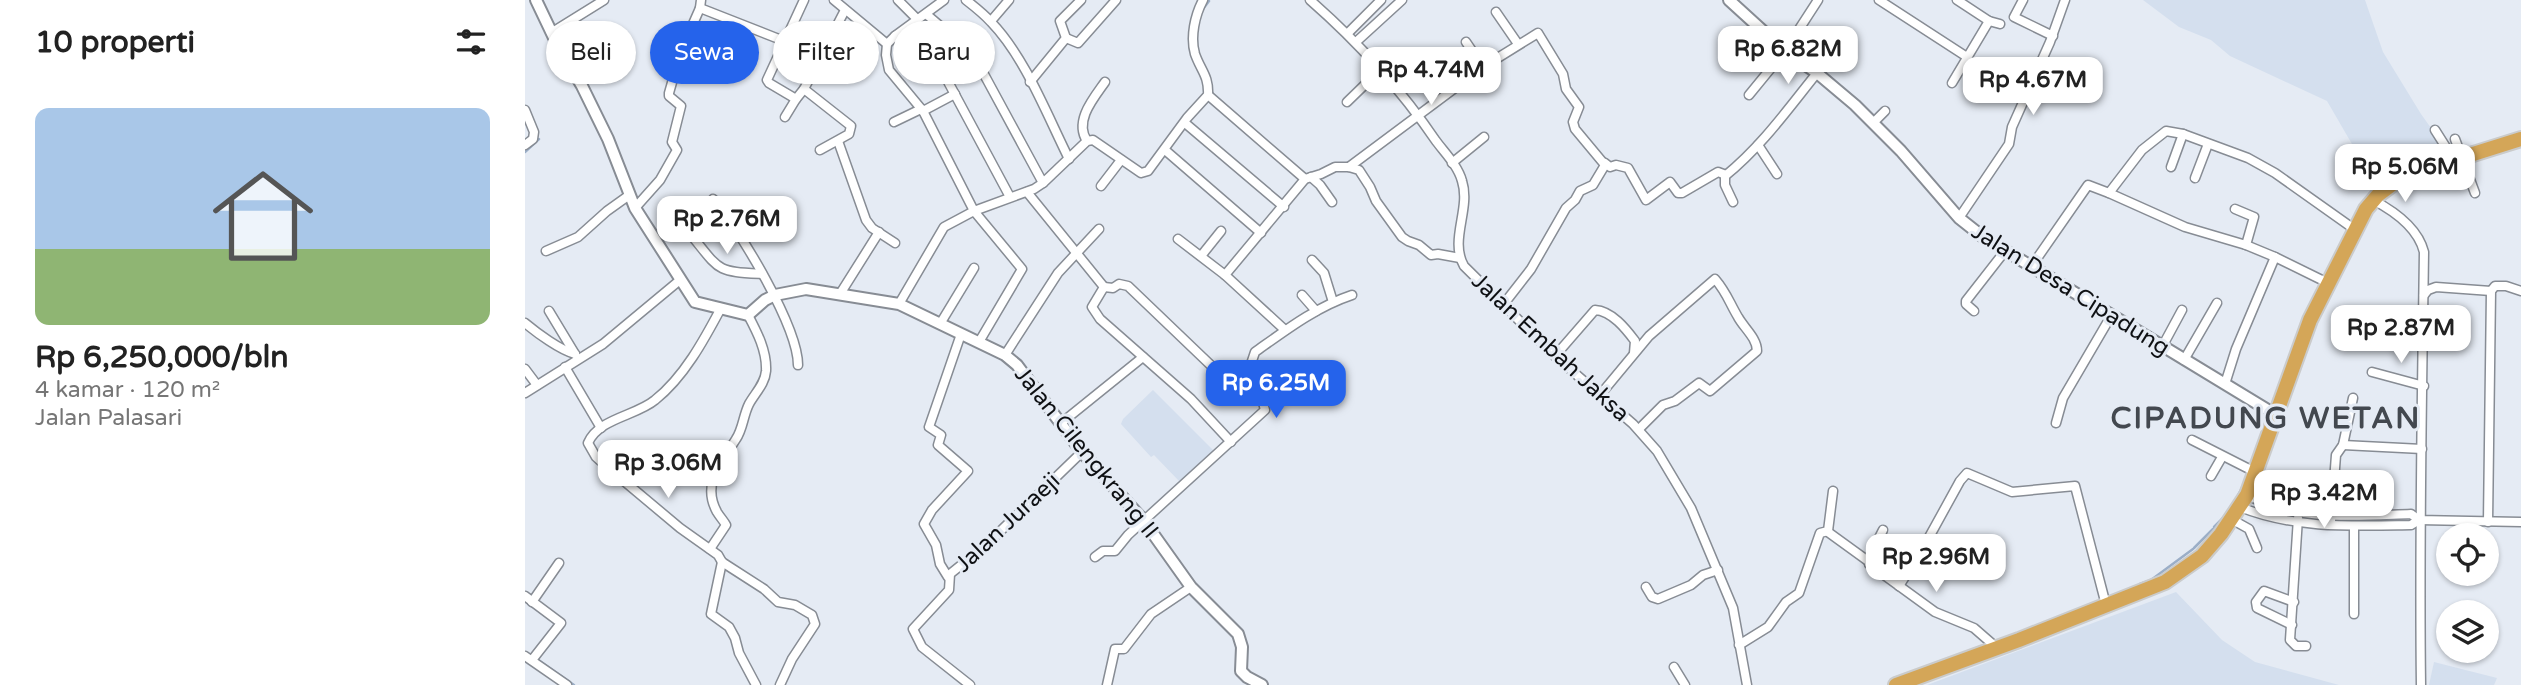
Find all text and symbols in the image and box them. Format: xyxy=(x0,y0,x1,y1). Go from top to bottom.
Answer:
chip: Beli xyxy=(546,21,636,84)
chip: Sewa xyxy=(650,21,759,84)
chip: Filter xyxy=(773,21,879,84)
chip: Baru xyxy=(893,21,995,84)
icon: filters xyxy=(452,23,490,61)
text: 10 properti xyxy=(35,24,195,61)
pin: Rp 6.82M xyxy=(1716,27,1860,86)
text: Rp 6.82M xyxy=(1734,35,1842,63)
pin: Rp 4.74M xyxy=(1359,48,1503,107)
text: Rp 4.74M xyxy=(1377,56,1485,84)
pin: Rp 4.67M xyxy=(1961,58,2105,117)
text: Rp 4.67M xyxy=(1979,66,2087,94)
pin: Rp 5.06M xyxy=(2333,144,2477,204)
icon: home xyxy=(200,153,326,279)
text: Rp 5.06M xyxy=(2351,153,2459,181)
pin: Rp 2.76M xyxy=(655,196,799,256)
text: Rp 2.76M xyxy=(673,205,781,233)
street label: Jalan Desa Cipadung xyxy=(1966,217,2175,362)
street label: Jalan Embah Jaksa xyxy=(1466,267,1635,428)
pin: Rp 2.87M xyxy=(2329,306,2473,365)
text: Rp 2.87M xyxy=(2347,314,2455,342)
text: Rp 6,250,000/bln xyxy=(35,339,289,376)
pin: Rp 6.25M xyxy=(1204,360,1348,420)
street label: Jalan Cilengkrang II xyxy=(1008,361,1164,544)
text: Rp 6.25M xyxy=(1222,369,1330,397)
text: 4 kamar · 120 m² xyxy=(35,376,220,404)
district label: CIPADUNG WETAN xyxy=(2111,400,2421,437)
text: Jalan Palasari xyxy=(35,404,182,432)
pin: Rp 3.06M xyxy=(596,440,740,500)
text: Rp 3.06M xyxy=(614,449,722,477)
street label: Jalan Juraeji xyxy=(949,467,1066,578)
pin: Rp 3.42M xyxy=(2252,470,2396,530)
text: Rp 3.42M xyxy=(2270,479,2378,507)
map controls xyxy=(2436,523,2499,663)
button: locate xyxy=(2436,523,2499,586)
pin: Rp 2.96M xyxy=(1864,534,2008,594)
text: Rp 2.96M xyxy=(1882,543,1990,571)
button: layers xyxy=(2436,600,2499,663)

